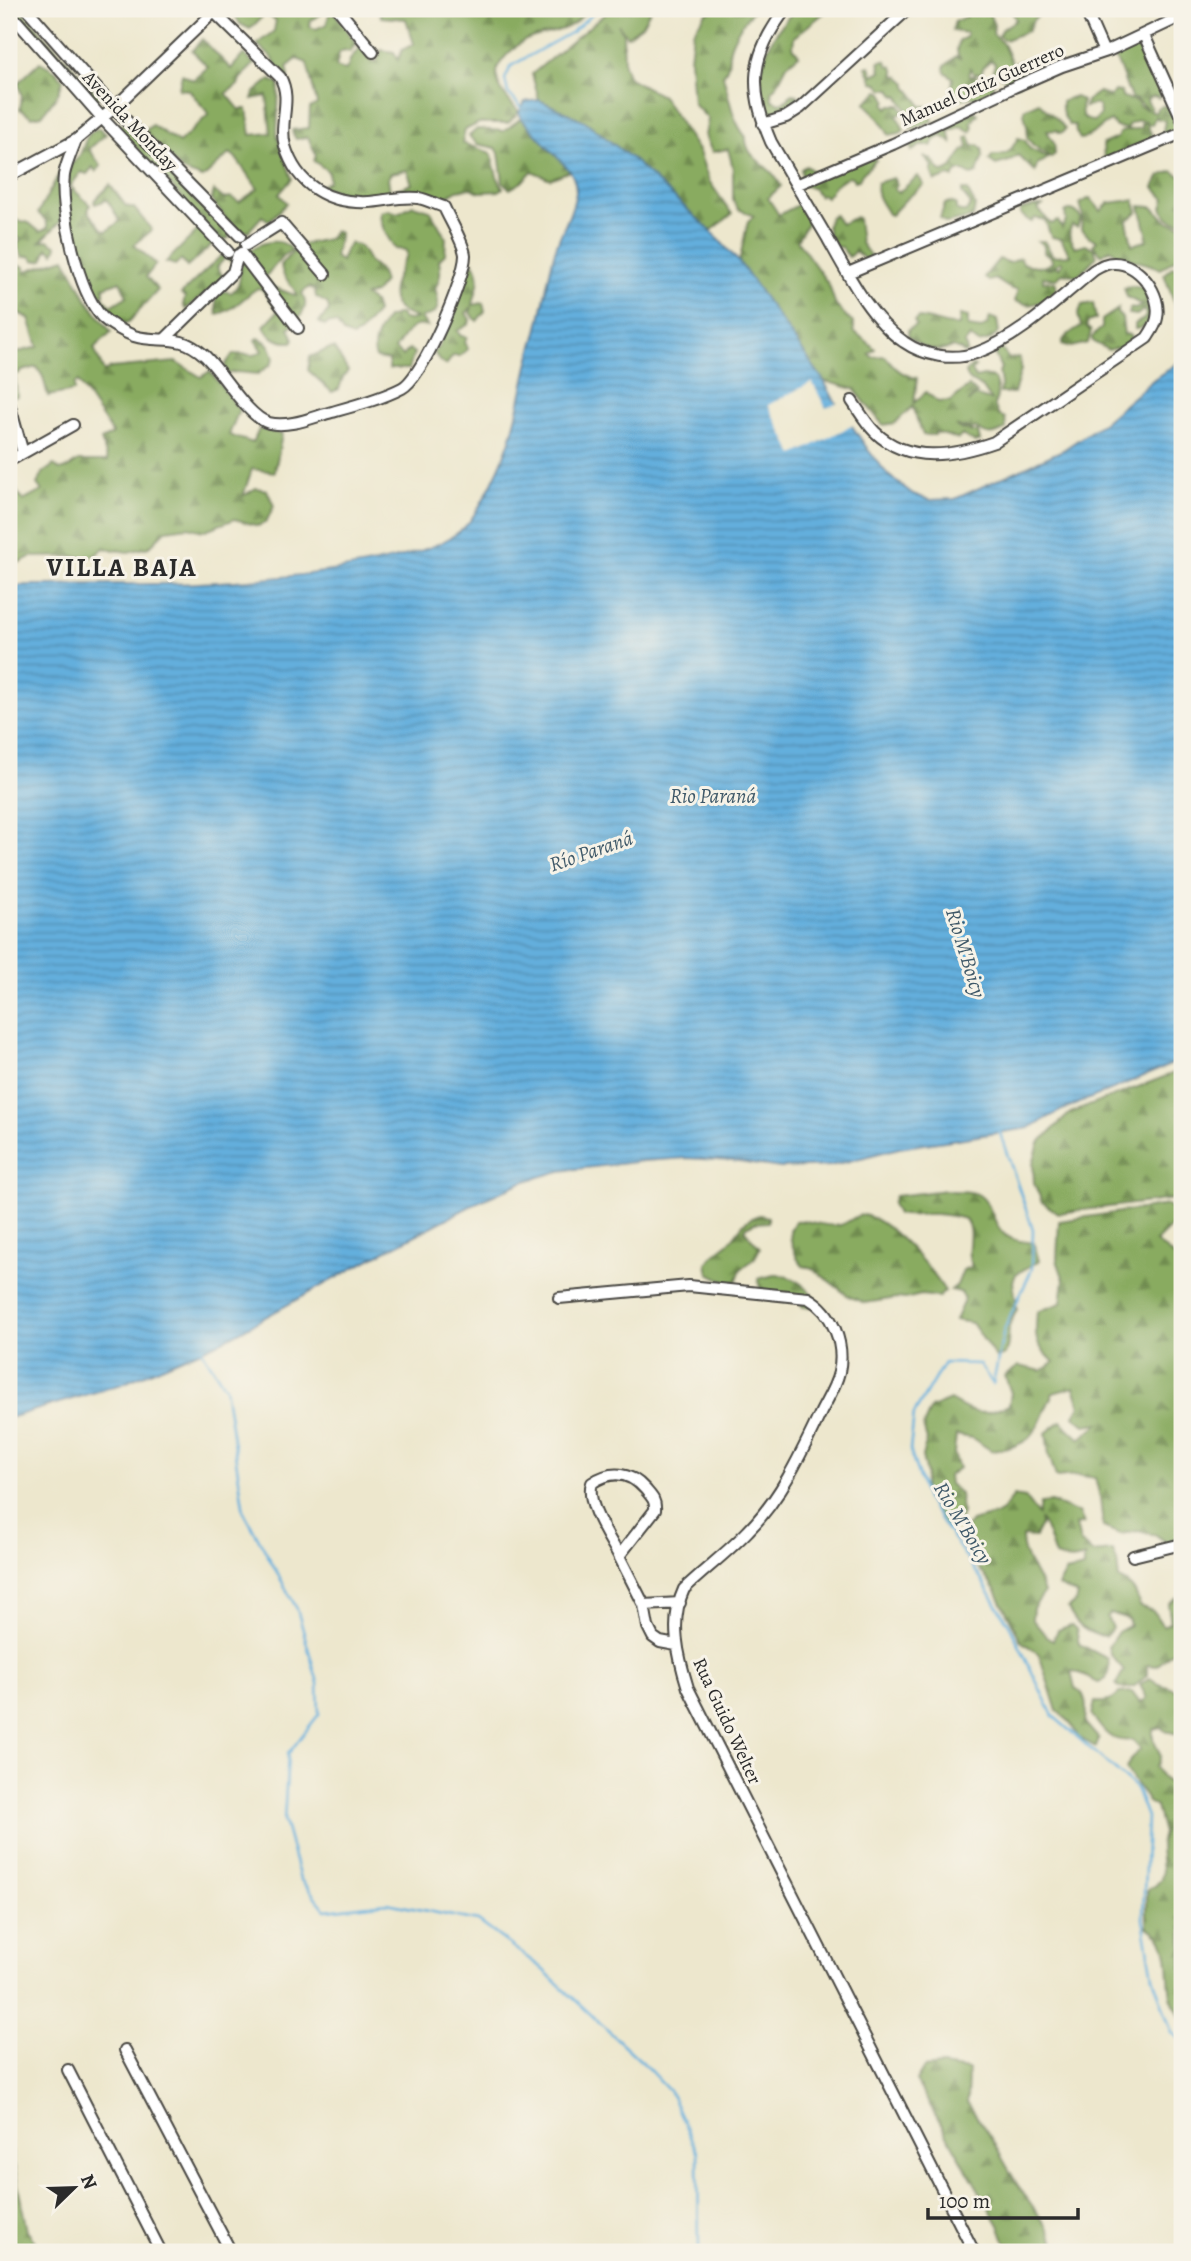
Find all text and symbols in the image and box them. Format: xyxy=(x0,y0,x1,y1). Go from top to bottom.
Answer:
street label: Manuel Ortiz Guerrero xyxy=(896,37,1068,133)
street label: Avenida Monday xyxy=(76,64,184,177)
district label: VILLA BAJA xyxy=(46,550,197,585)
water label: Rio Paraná xyxy=(670,782,756,810)
water label: Río Paraná xyxy=(545,824,637,878)
water label: Rio M'Boicy xyxy=(939,905,993,1001)
water label: Rio M'Boicy xyxy=(927,1476,999,1570)
street label: Rua Guido Welter xyxy=(686,1654,768,1788)
north arrow xyxy=(38,2152,108,2222)
text: N xyxy=(74,2170,103,2193)
scale bar xyxy=(928,2177,1079,2221)
text: 100 m xyxy=(939,2187,990,2215)

